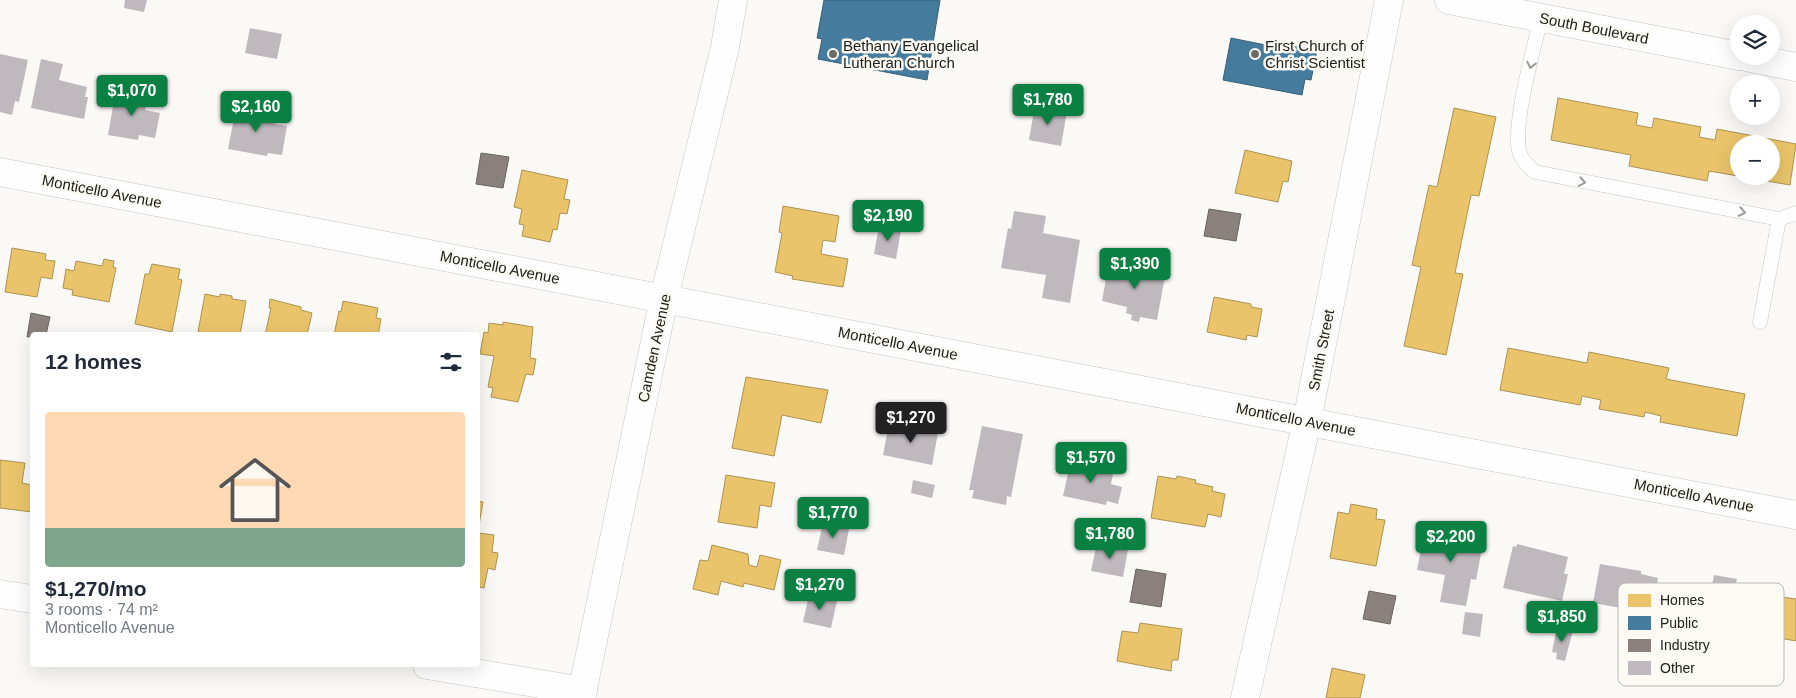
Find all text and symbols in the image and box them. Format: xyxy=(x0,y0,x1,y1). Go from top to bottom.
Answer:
street label: South Boulevard xyxy=(1538,9,1650,47)
map controls xyxy=(1730,15,1780,185)
button: layers xyxy=(1730,15,1780,65)
place label: Bethany Evangelical Lutheran Church xyxy=(843,37,979,71)
place label: First Church of Christ Scientist xyxy=(1265,37,1366,71)
marker: Bethany Evangelical Lutheran Church xyxy=(827,48,839,60)
marker: First Church of Christ Scientist xyxy=(1249,48,1261,60)
one-way arrow xyxy=(1526,61,1537,70)
pin: $1,070 xyxy=(91,74,173,117)
button: + xyxy=(1730,75,1780,125)
text: $1,070 xyxy=(108,82,156,99)
pin: $1,780 xyxy=(1007,84,1089,126)
pin: $2,160 xyxy=(215,90,297,133)
text: $1,780 xyxy=(1024,91,1072,108)
text: $2,160 xyxy=(232,98,280,115)
button: − xyxy=(1730,135,1780,185)
street label: Monticello Avenue xyxy=(41,171,163,211)
one-way arrow xyxy=(1578,176,1587,186)
pin: $2,190 xyxy=(847,200,929,242)
one-way arrow xyxy=(1738,206,1747,216)
text: $2,190 xyxy=(864,207,912,224)
street label: Monticello Avenue xyxy=(439,247,561,287)
pin: $1,390 xyxy=(1094,248,1176,290)
text: $1,390 xyxy=(1111,255,1159,272)
street label: Camden Avenue xyxy=(634,292,674,404)
street label: Smith Street xyxy=(1305,307,1337,392)
street label: Monticello Avenue xyxy=(837,323,959,363)
icon: filters xyxy=(437,348,465,376)
text: 12 homes xyxy=(45,350,142,373)
street label: Monticello Avenue xyxy=(1235,399,1357,439)
pin: $1,270 xyxy=(870,402,952,444)
text: $1,270 xyxy=(887,409,935,426)
pin: $1,570 xyxy=(1050,442,1132,484)
icon: home xyxy=(210,445,300,535)
text: $1,570 xyxy=(1067,449,1115,466)
street label: Monticello Avenue xyxy=(1633,475,1755,515)
pin: $1,770 xyxy=(792,496,874,539)
text: $1,770 xyxy=(809,504,857,521)
pin: $1,780 xyxy=(1069,518,1151,560)
pin: $2,200 xyxy=(1410,520,1492,563)
text: $1,780 xyxy=(1086,525,1134,542)
text: $2,200 xyxy=(1427,528,1475,545)
pin: $1,270 xyxy=(779,568,861,611)
text: $1,270 xyxy=(796,576,844,593)
text: $1,270/mo xyxy=(45,577,147,600)
legend xyxy=(1618,583,1784,686)
text: Homes xyxy=(1660,592,1704,608)
pin: $1,850 xyxy=(1521,600,1603,643)
text: 3 rooms · 74 m² xyxy=(45,601,158,618)
text: $1,850 xyxy=(1538,608,1586,625)
text: Public xyxy=(1660,615,1698,631)
text: Monticello Avenue xyxy=(45,619,175,636)
text: Industry xyxy=(1660,637,1710,653)
text: Other xyxy=(1660,660,1695,676)

